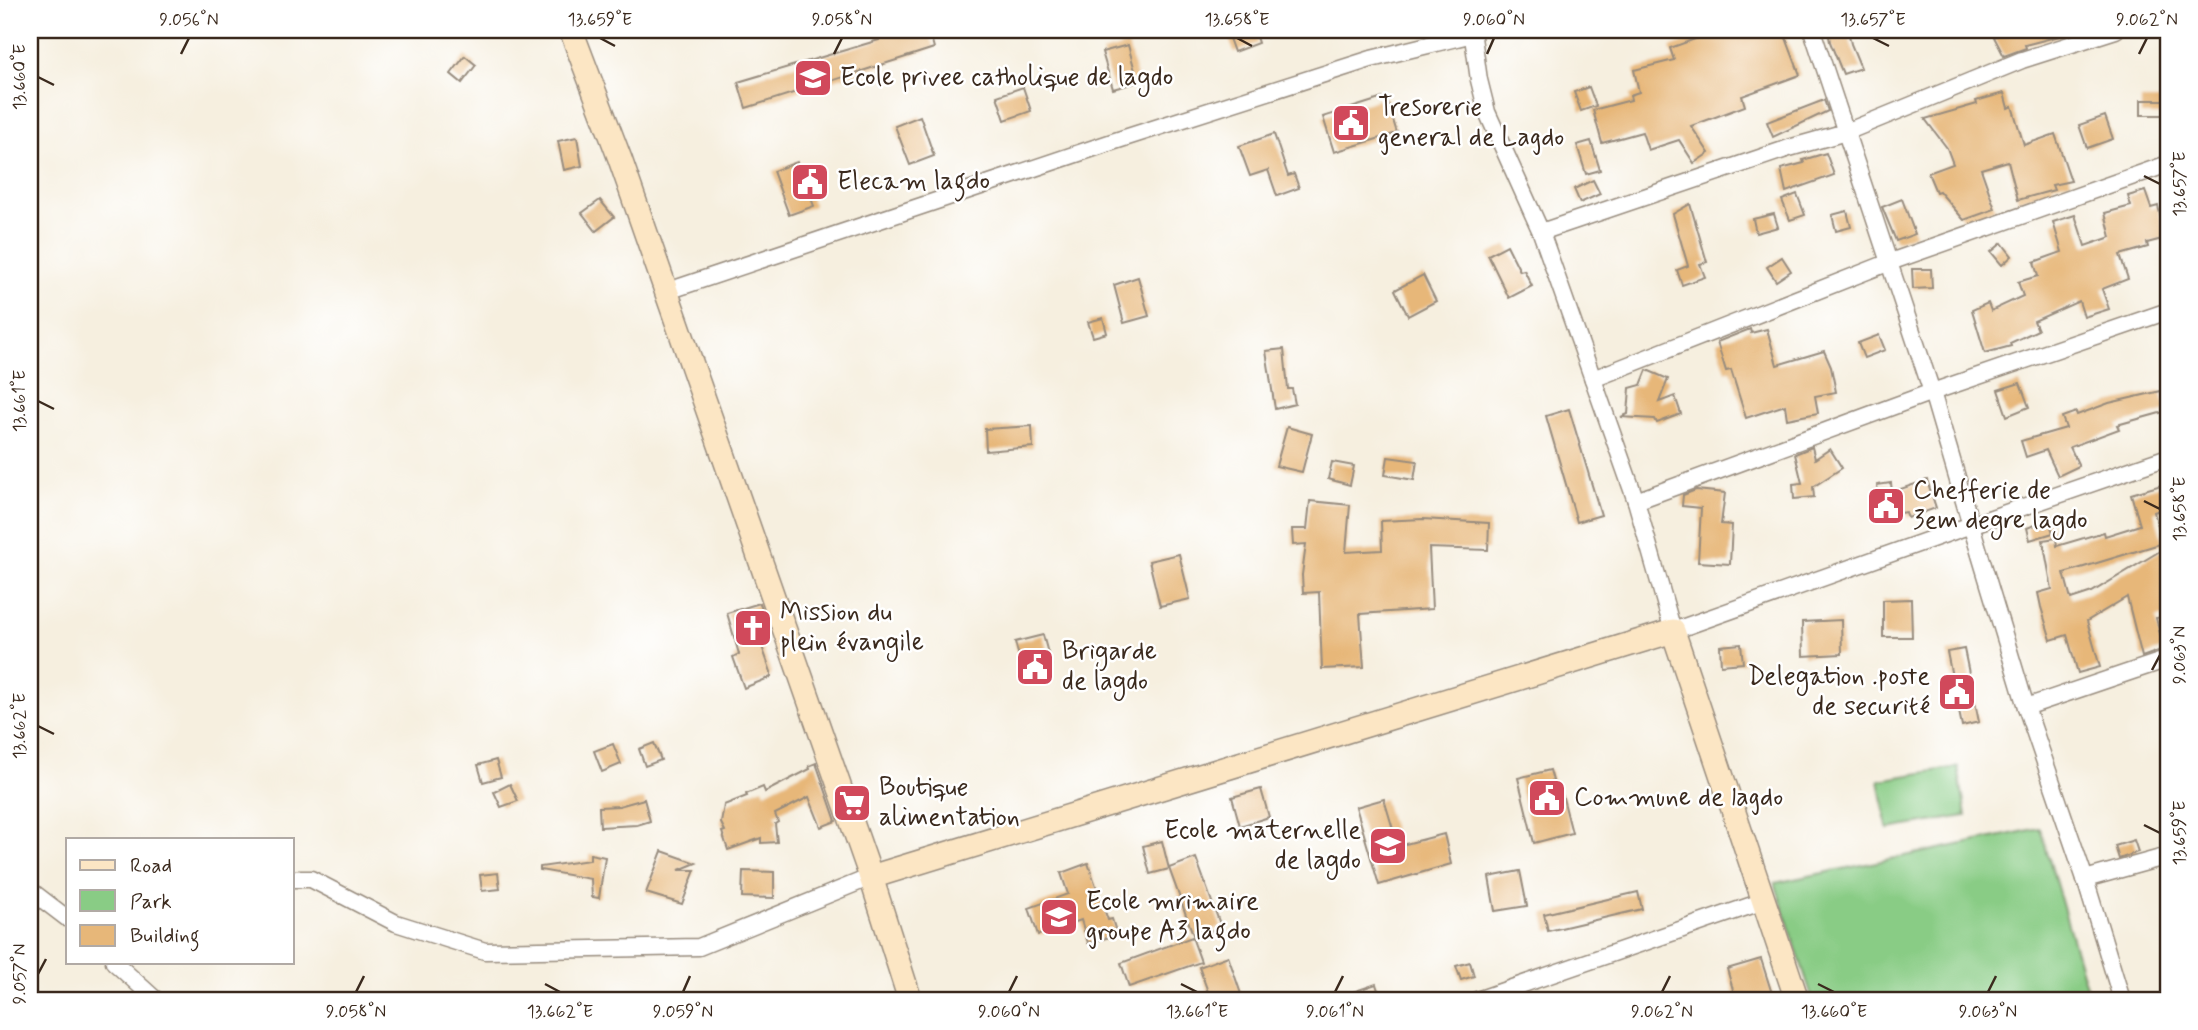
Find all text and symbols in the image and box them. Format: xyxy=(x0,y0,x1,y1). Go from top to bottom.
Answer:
text: 9.056°N xyxy=(159,8,219,32)
text: 13.659°E xyxy=(568,8,632,32)
text: 9.058°N xyxy=(812,8,872,32)
text: 13.658°E xyxy=(1204,8,1270,32)
text: 9.060°N xyxy=(1463,8,1525,32)
text: 13.657°E xyxy=(1840,8,1906,32)
text: 9.062°N xyxy=(2116,8,2178,32)
text: 13.660°E xyxy=(8,44,32,110)
school or university icon: Ecole privee catholique de lagdo xyxy=(792,57,834,99)
place label: Ecole privee catholique de lagdo xyxy=(840,61,1173,97)
place label: Tresorerie general de Lagdo xyxy=(1378,91,1564,155)
public building icon: Tresorerie general de Lagdo xyxy=(1330,102,1372,144)
text: 13.657°E xyxy=(2168,151,2192,217)
public building icon: Elecam lagdo xyxy=(789,161,831,203)
place label: Elecam lagdo xyxy=(837,165,990,202)
text: 13.661°E xyxy=(8,370,32,432)
place label: Chefferie de 3em degre lagdo xyxy=(1913,474,2088,540)
text: 13.658°E xyxy=(2168,476,2192,542)
public building icon: Chefferie de 3em degre lagdo xyxy=(1865,485,1907,527)
place label: Mission du plein évangile xyxy=(780,596,924,662)
church icon: Mission du plein évangile xyxy=(732,607,774,649)
text: 9.063°N xyxy=(2168,626,2192,684)
place label: Brigarde de lagdo xyxy=(1062,635,1157,701)
public building icon: Brigarde de lagdo xyxy=(1014,646,1056,688)
place label: Delegation .poste de securité xyxy=(1747,660,1930,724)
public building icon: Delegation .poste de securité xyxy=(1936,671,1978,713)
text: 13.662°E xyxy=(8,693,32,759)
place label: Boutique alimentation xyxy=(879,771,1020,835)
public building icon: Commune de lagdo xyxy=(1526,777,1568,819)
place label: Commune de lagdo xyxy=(1574,781,1783,815)
supermarket icon: Boutique alimentation xyxy=(831,782,873,824)
text: 13.659°E xyxy=(2168,801,2192,865)
place label: Ecole maternelle de lagdo xyxy=(1164,814,1361,880)
school or university icon: Ecole maternelle de lagdo xyxy=(1367,825,1409,867)
legend xyxy=(66,838,294,964)
text: Road xyxy=(130,852,172,880)
place label: Ecole mrimaire groupe A3 lagdo xyxy=(1086,885,1259,952)
text: Park xyxy=(130,888,172,916)
school or university icon: Ecole mrimaire groupe A3 lagdo xyxy=(1038,896,1080,938)
text: Building xyxy=(130,922,200,952)
text: 9.057°N xyxy=(8,944,32,1004)
text: 9.058°N xyxy=(326,1000,386,1024)
text: 13.662°E xyxy=(527,1000,593,1024)
text: 9.059°N xyxy=(653,1000,713,1024)
text: 9.060°N xyxy=(978,1000,1040,1024)
text: 13.661°E xyxy=(1166,1000,1228,1024)
text: 9.061°N xyxy=(1306,1000,1364,1024)
text: 9.062°N xyxy=(1631,1000,1693,1024)
text: 13.660°E xyxy=(1801,1000,1867,1024)
text: 9.063°N xyxy=(1959,1000,2017,1024)

